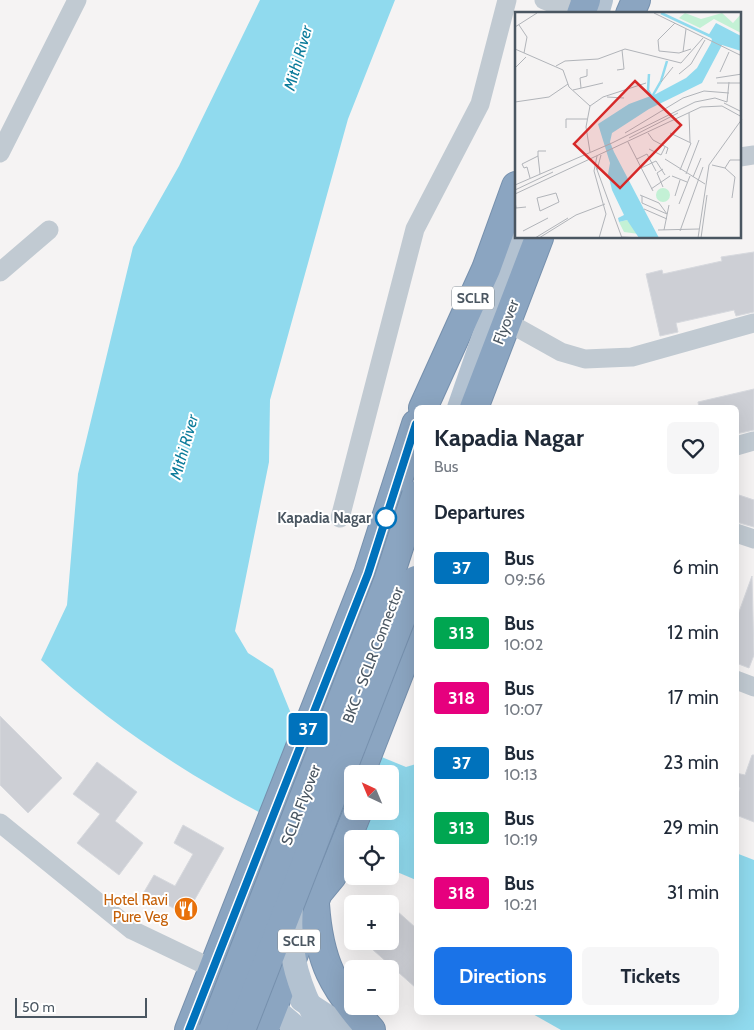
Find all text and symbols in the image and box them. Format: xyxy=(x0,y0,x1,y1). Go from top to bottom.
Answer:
inset map xyxy=(515,12,742,239)
water label: Mithi River xyxy=(279,22,317,94)
road number: SCLR xyxy=(452,286,494,310)
street label: Flyover xyxy=(489,297,523,347)
water label: Mithi River xyxy=(165,411,203,483)
button: heart xyxy=(667,422,719,474)
text: Kapadia Nagar xyxy=(434,423,584,452)
text: Bus xyxy=(434,457,458,476)
text: Departures xyxy=(434,501,525,524)
marker: Kapadia Nagar xyxy=(375,507,397,529)
place label: Kapadia Nagar xyxy=(277,509,371,527)
text: Bus xyxy=(504,547,534,570)
text: 6 min xyxy=(673,556,719,579)
text: 37 xyxy=(452,557,471,579)
text: 09:56 xyxy=(504,570,545,589)
street label: BKC - SCLR Connector xyxy=(339,584,407,725)
text: Bus xyxy=(504,612,534,635)
text: 12 min xyxy=(667,621,719,644)
text: 313 xyxy=(448,622,475,644)
text: 10:02 xyxy=(504,635,543,654)
text: Bus xyxy=(504,677,534,700)
text: 17 min xyxy=(668,686,719,709)
text: 318 xyxy=(448,687,475,709)
text: 10:07 xyxy=(504,700,543,719)
line badge: 37 xyxy=(286,713,330,745)
text: 37 xyxy=(299,718,317,740)
text: Bus xyxy=(504,742,534,765)
text: 23 min xyxy=(663,751,719,774)
text: 37 xyxy=(452,752,471,774)
street label: SCLR Flyover xyxy=(277,762,325,848)
north arrow xyxy=(344,765,399,820)
map controls xyxy=(344,765,399,1015)
text: 10:13 xyxy=(504,765,538,784)
text: Bus xyxy=(504,807,534,830)
text: 29 min xyxy=(663,816,719,839)
text: 313 xyxy=(448,817,475,839)
button: locate xyxy=(344,830,399,885)
text: 10:19 xyxy=(504,830,538,849)
text: Bus xyxy=(504,872,534,895)
text: 31 min xyxy=(667,881,719,904)
text: 318 xyxy=(448,882,475,904)
place label: Hotel Ravi Pure Veg xyxy=(103,891,169,926)
button: + xyxy=(344,895,399,950)
text: 10:21 xyxy=(504,895,537,914)
restaurant icon: Hotel Ravi Pure Veg xyxy=(173,896,199,922)
road number: SCLR xyxy=(278,929,320,952)
button: Directions xyxy=(434,947,572,1005)
button: Tickets xyxy=(582,947,719,1005)
button: − xyxy=(344,960,399,1015)
scale bar xyxy=(15,995,148,1018)
text: 50 m xyxy=(22,998,55,1016)

